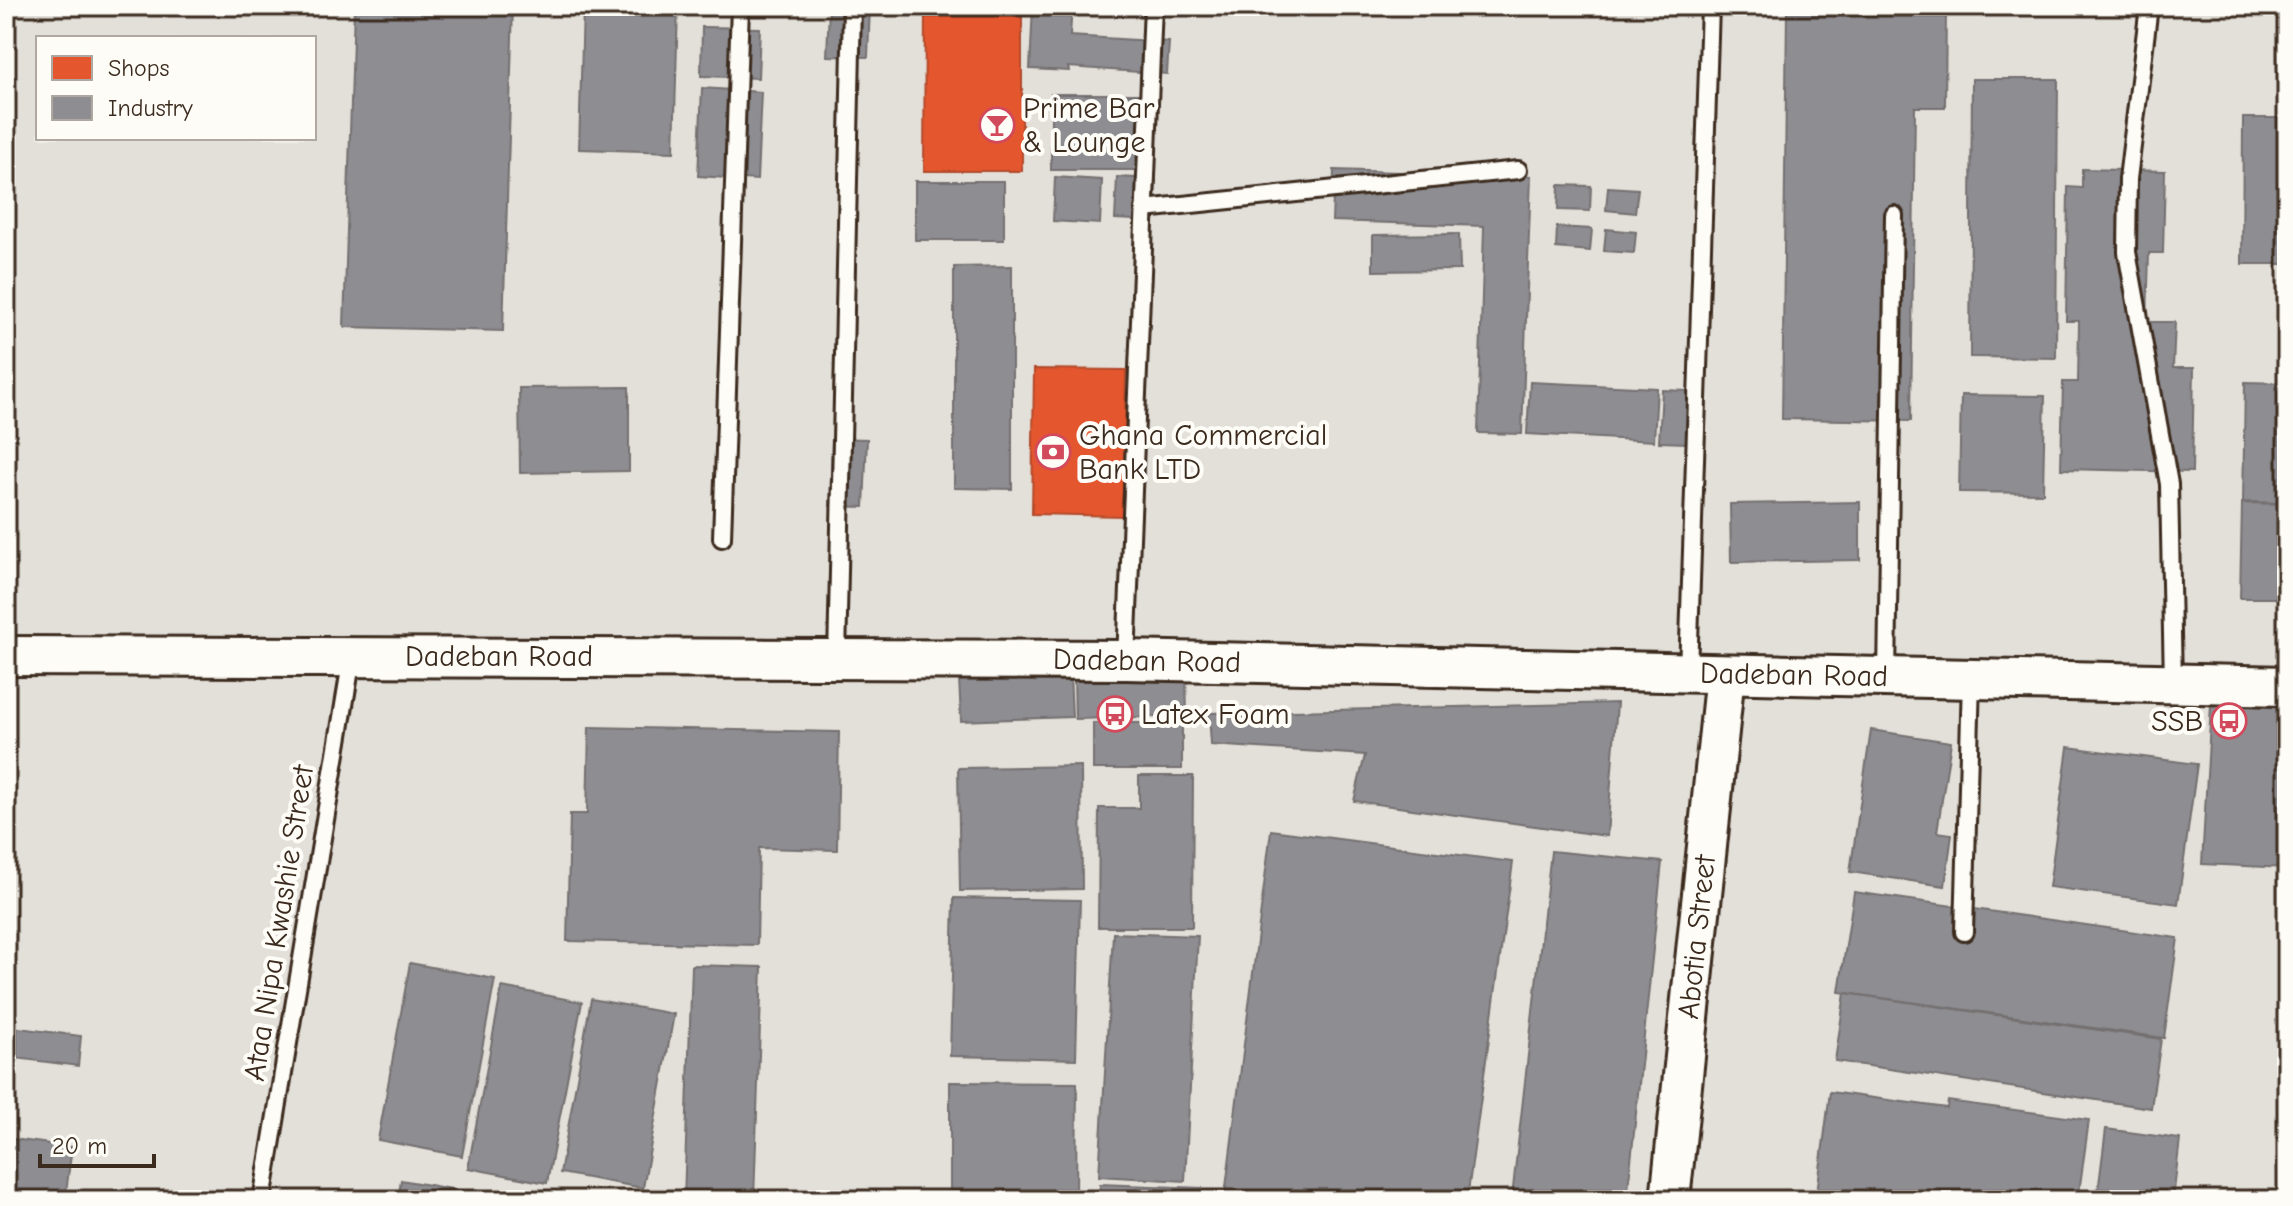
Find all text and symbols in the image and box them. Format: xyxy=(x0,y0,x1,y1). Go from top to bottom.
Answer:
legend xyxy=(36,36,316,140)
text: Shops xyxy=(108,54,169,82)
place label: Prime Bar & Lounge xyxy=(1023,91,1154,160)
text: Industry xyxy=(108,94,193,122)
bar icon: Prime Bar & Lounge xyxy=(978,106,1016,144)
place label: Ghana Commercial Bank LTD xyxy=(1079,418,1327,487)
bank icon: Ghana Commercial Bank LTD xyxy=(1034,433,1072,471)
street label: Dadeban Road xyxy=(405,639,593,674)
street label: Dadeban Road xyxy=(1053,642,1241,680)
street label: Dadeban Road xyxy=(1700,656,1888,694)
bus stop icon: Latex Foam xyxy=(1096,695,1134,733)
place label: Latex Foam xyxy=(1141,697,1290,732)
bus stop icon: SSB xyxy=(2210,702,2248,740)
place label: SSB xyxy=(2151,704,2203,739)
street label: Ataa Nipa Kwashie Street xyxy=(237,761,321,1083)
street label: Abotia Street xyxy=(1671,852,1723,1021)
scale bar xyxy=(40,1118,154,1168)
text: 20 m xyxy=(52,1132,107,1160)

